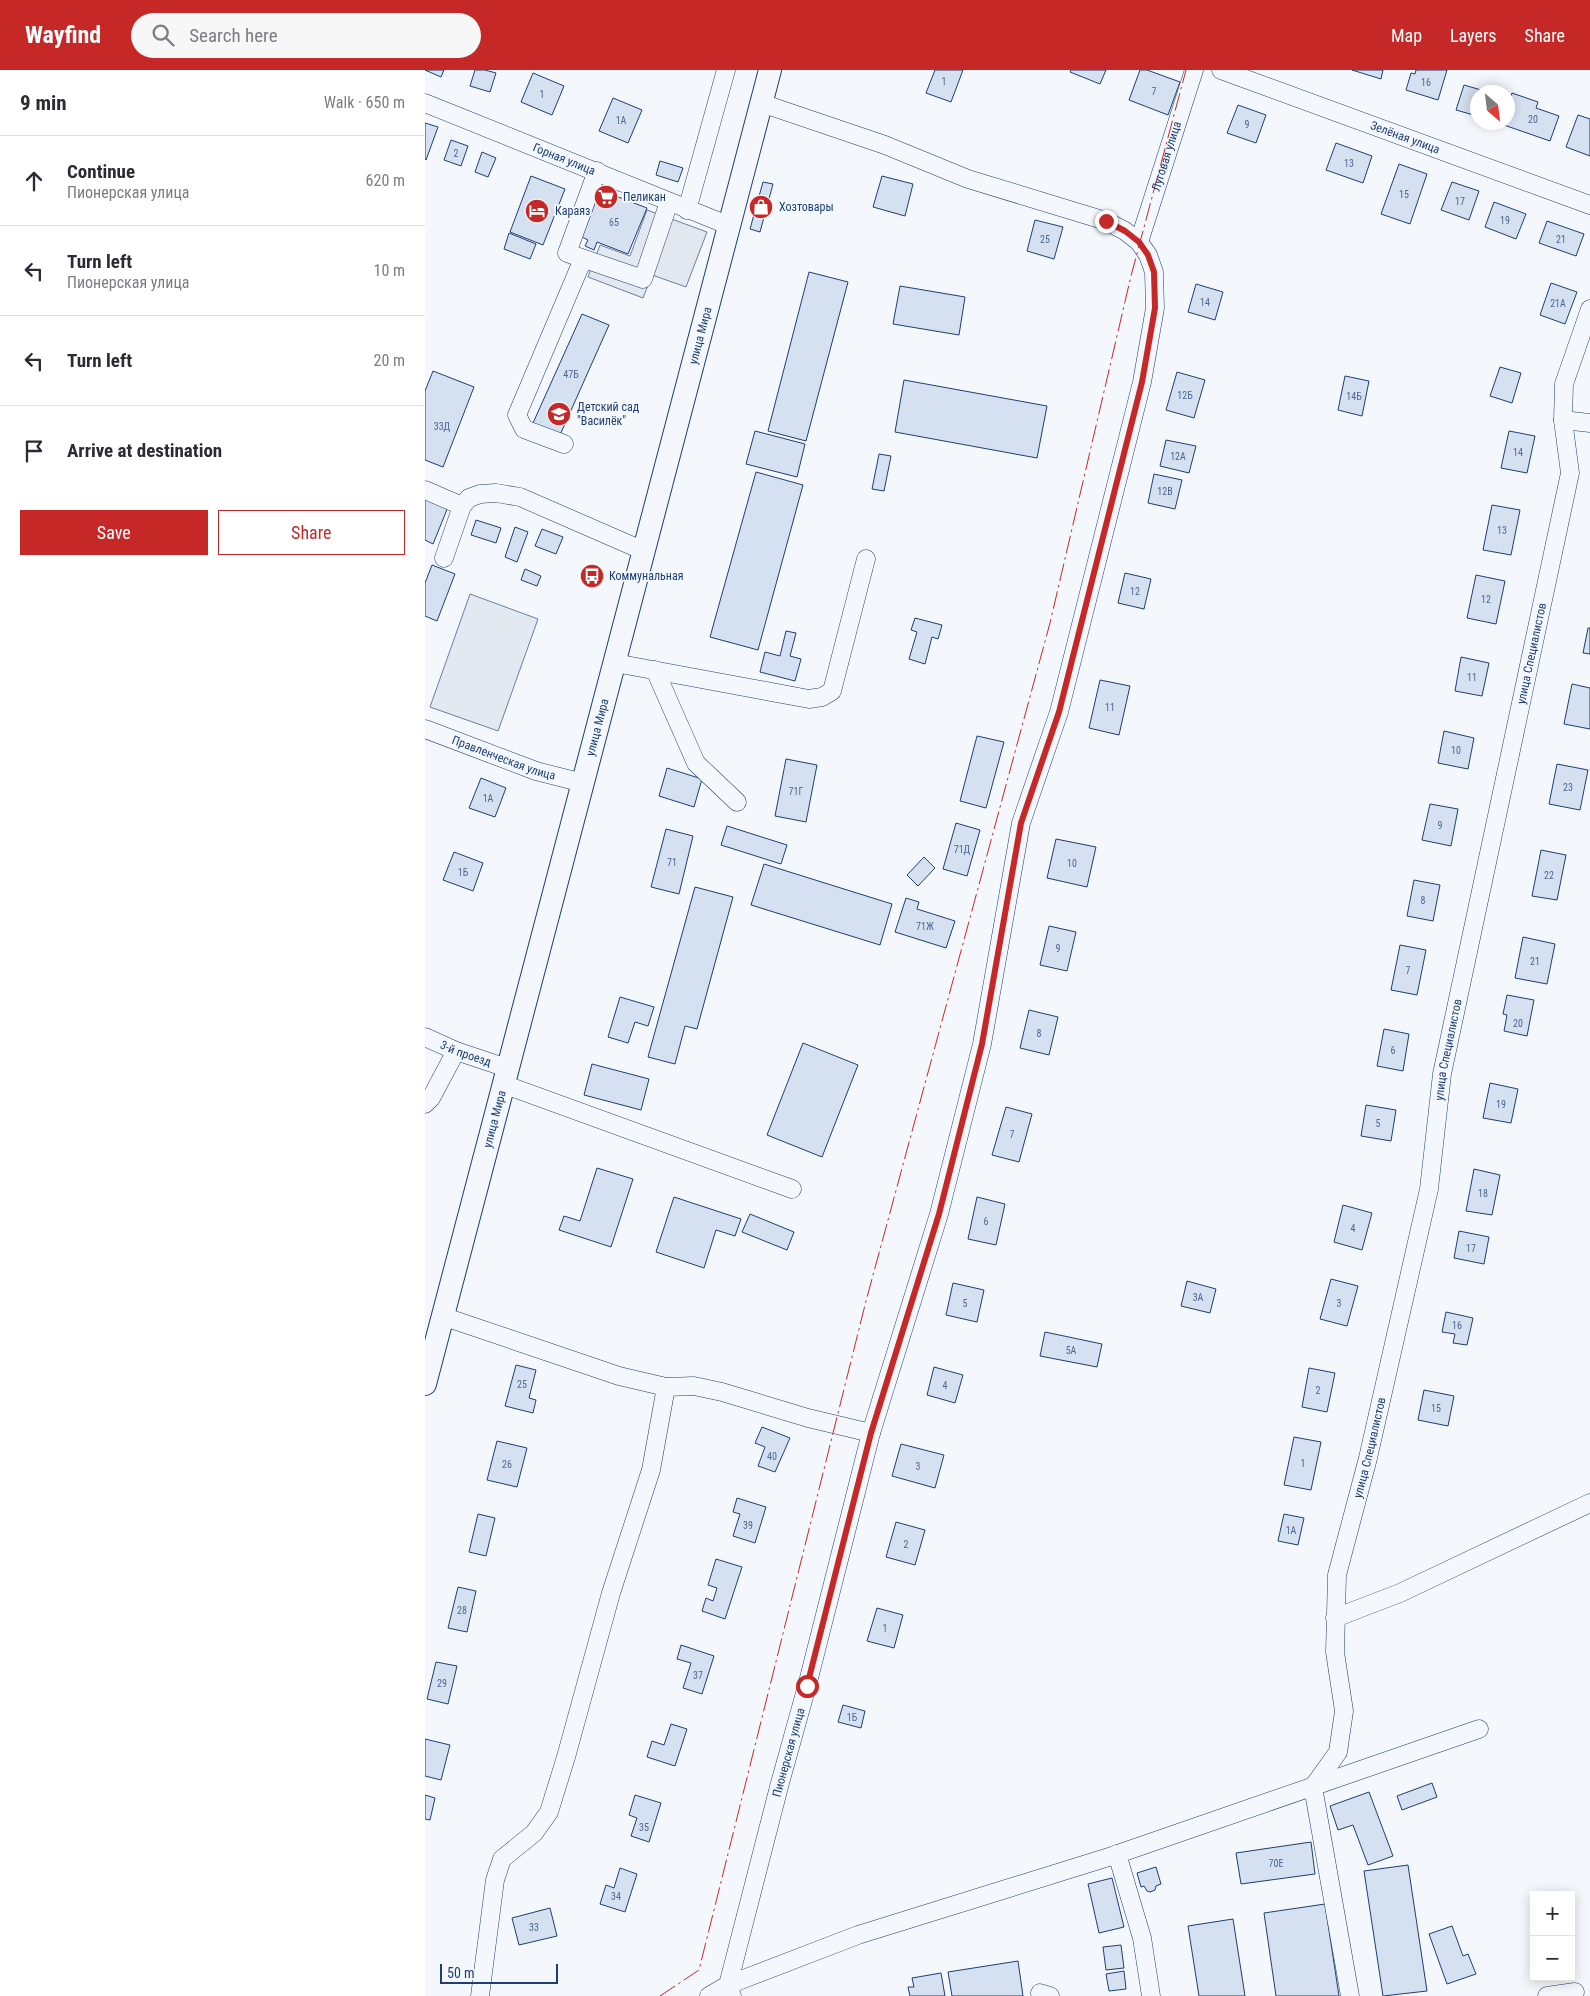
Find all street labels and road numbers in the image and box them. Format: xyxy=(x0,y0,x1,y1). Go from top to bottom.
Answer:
street label: Зелёная улица xyxy=(1368,118,1442,157)
street label: Луговая улица xyxy=(1149,120,1184,193)
street label: Горная улица xyxy=(531,140,598,178)
street label: улица Мира xyxy=(686,305,715,366)
street label: улица Специалистов xyxy=(1514,601,1549,705)
street label: улица Мира xyxy=(583,697,612,757)
street label: Правленческая улица xyxy=(450,733,557,783)
street label: улица Специалистов xyxy=(1432,998,1465,1101)
street label: 3-й проезд xyxy=(438,1038,494,1069)
street label: улица Мира xyxy=(480,1089,509,1149)
street label: улица Специалистов xyxy=(1351,1396,1389,1500)
street label: Пионерская улица xyxy=(770,1706,808,1799)

